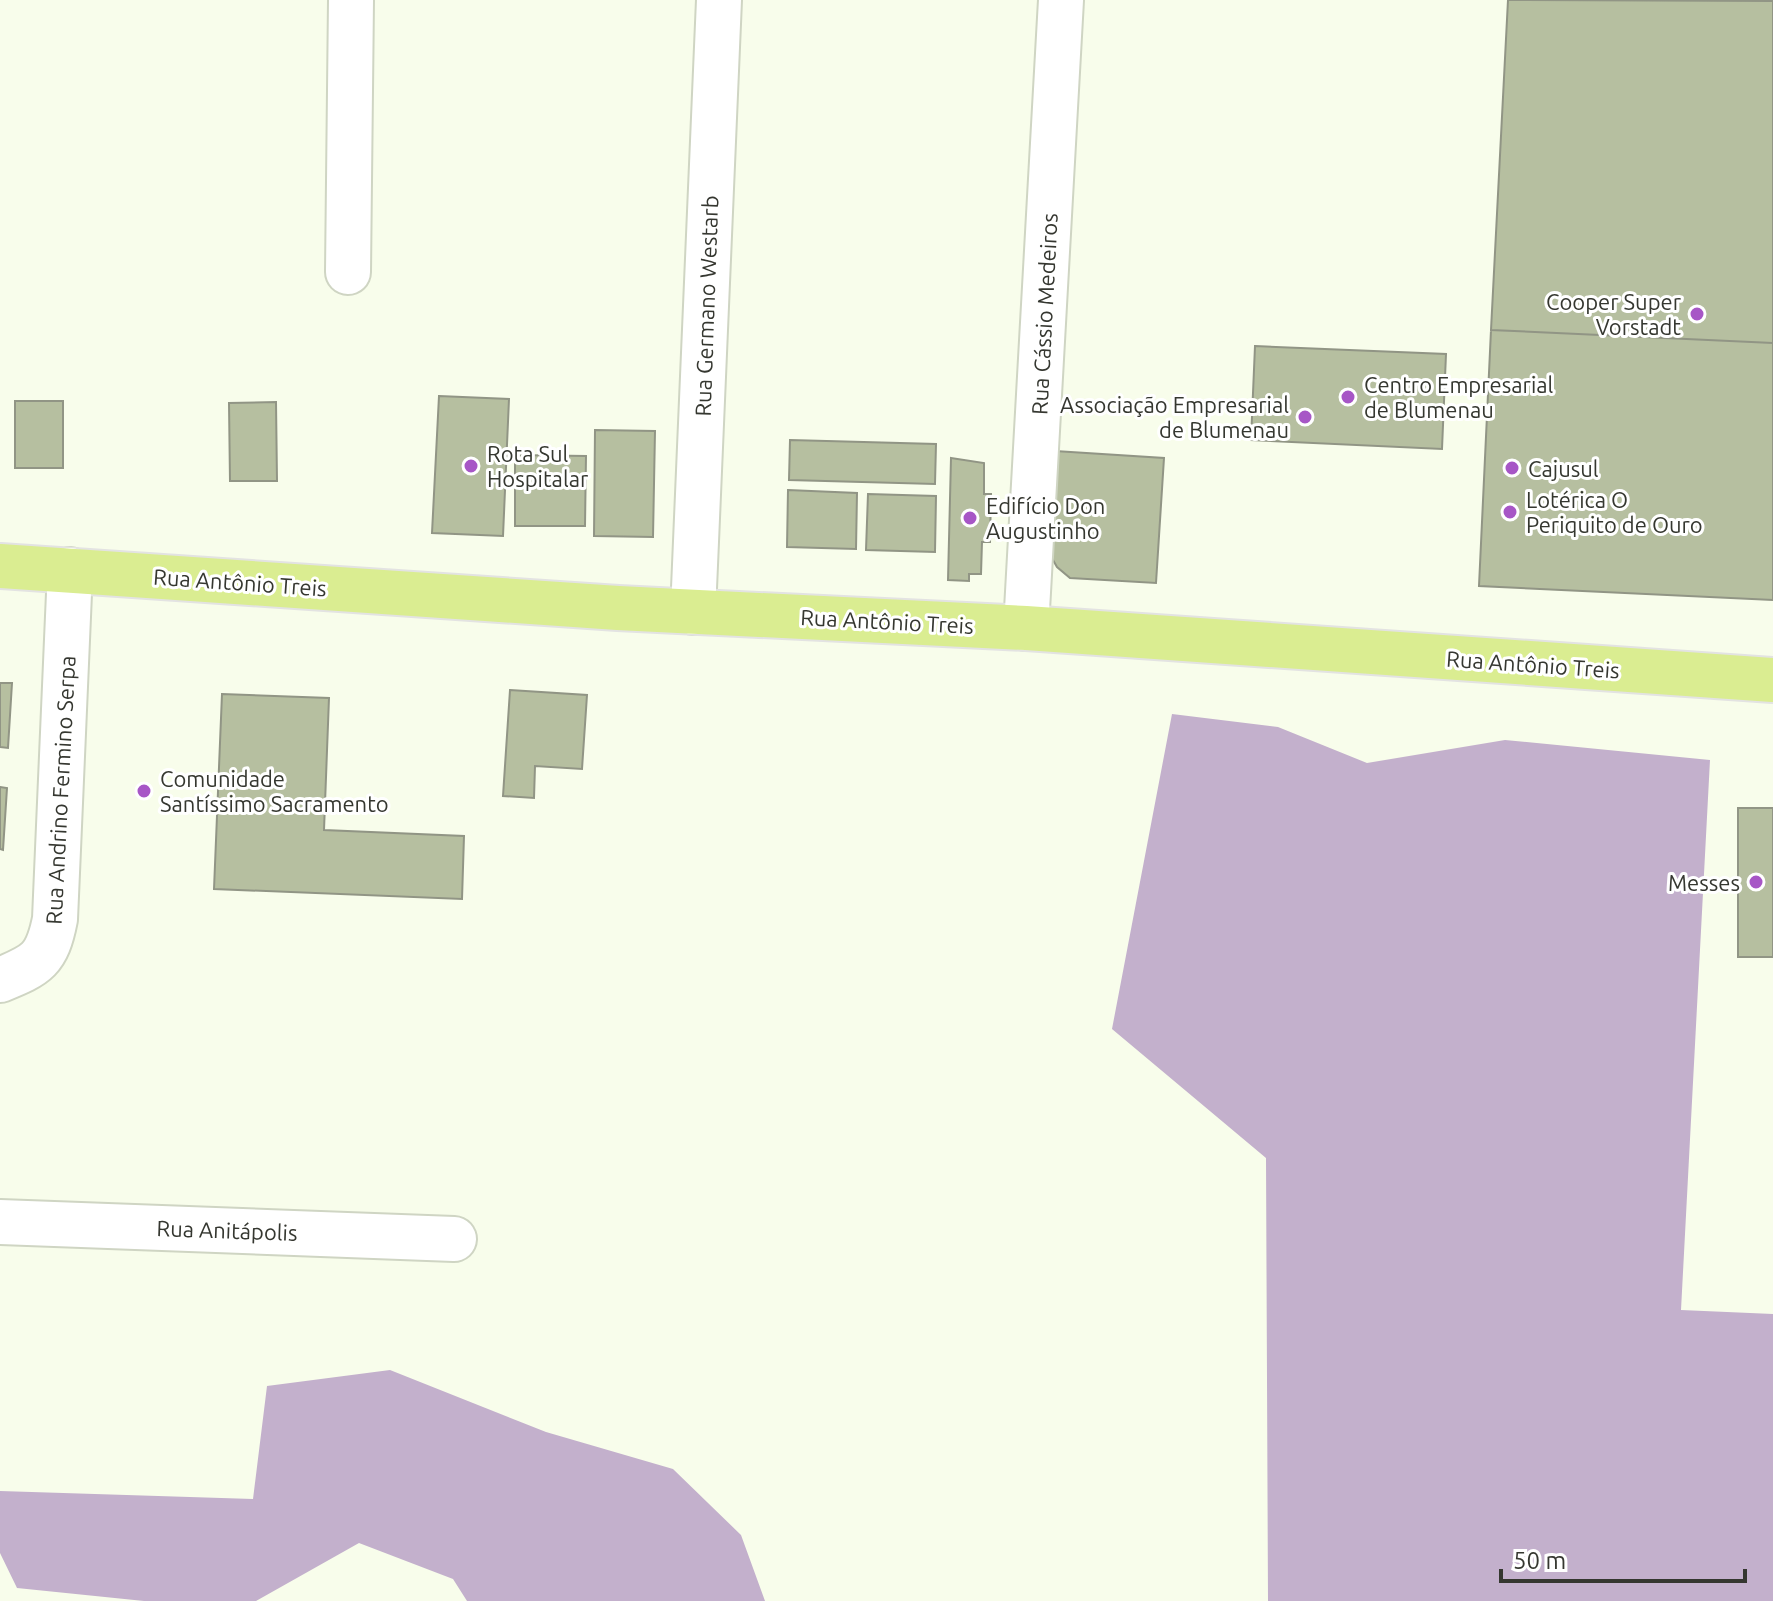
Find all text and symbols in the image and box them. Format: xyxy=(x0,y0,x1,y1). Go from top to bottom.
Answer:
street label: Rua Germano Westarb xyxy=(690,195,722,417)
street label: Rua Cássio Medeiros xyxy=(1026,212,1062,416)
place label: Cooper Super Vorstadt xyxy=(1546,289,1682,339)
marker: Cooper Super Vorstadt xyxy=(1688,305,1706,323)
place label: Centro Empresarial de Blumenau xyxy=(1364,372,1554,422)
marker: Centro Empresarial de Blumenau xyxy=(1339,388,1357,406)
place label: Associação Empresarial de Blumenau xyxy=(1060,392,1289,442)
marker: Associação Empresarial de Blumenau xyxy=(1296,408,1314,426)
place label: Rota Sul Hospitalar xyxy=(487,441,589,491)
place label: Cajusul xyxy=(1528,456,1599,481)
marker: Rota Sul Hospitalar xyxy=(462,457,480,475)
marker: Cajusul xyxy=(1503,459,1521,477)
place label: Lotérica O Periquito de Ouro xyxy=(1526,487,1703,537)
place label: Edifício Don Augustinho xyxy=(986,493,1105,543)
marker: Lotérica O Periquito de Ouro xyxy=(1501,503,1519,521)
marker: Edifício Don Augustinho xyxy=(961,509,979,527)
street label: Rua Antônio Treis xyxy=(153,563,327,601)
street label: Rua Antônio Treis xyxy=(800,604,974,638)
street label: Rua Antônio Treis xyxy=(1446,645,1620,683)
street label: Rua Andrino Fermino Serpa xyxy=(40,655,80,925)
place label: Comunidade Santíssimo Sacramento xyxy=(160,766,389,816)
marker: Comunidade Santíssimo Sacramento xyxy=(135,782,153,800)
place label: Messes xyxy=(1668,870,1740,895)
marker: Messes xyxy=(1747,873,1765,891)
street label: Rua Anitápolis xyxy=(156,1215,298,1245)
scale bar xyxy=(1501,1533,1745,1583)
text: 50 m xyxy=(1513,1547,1566,1574)

